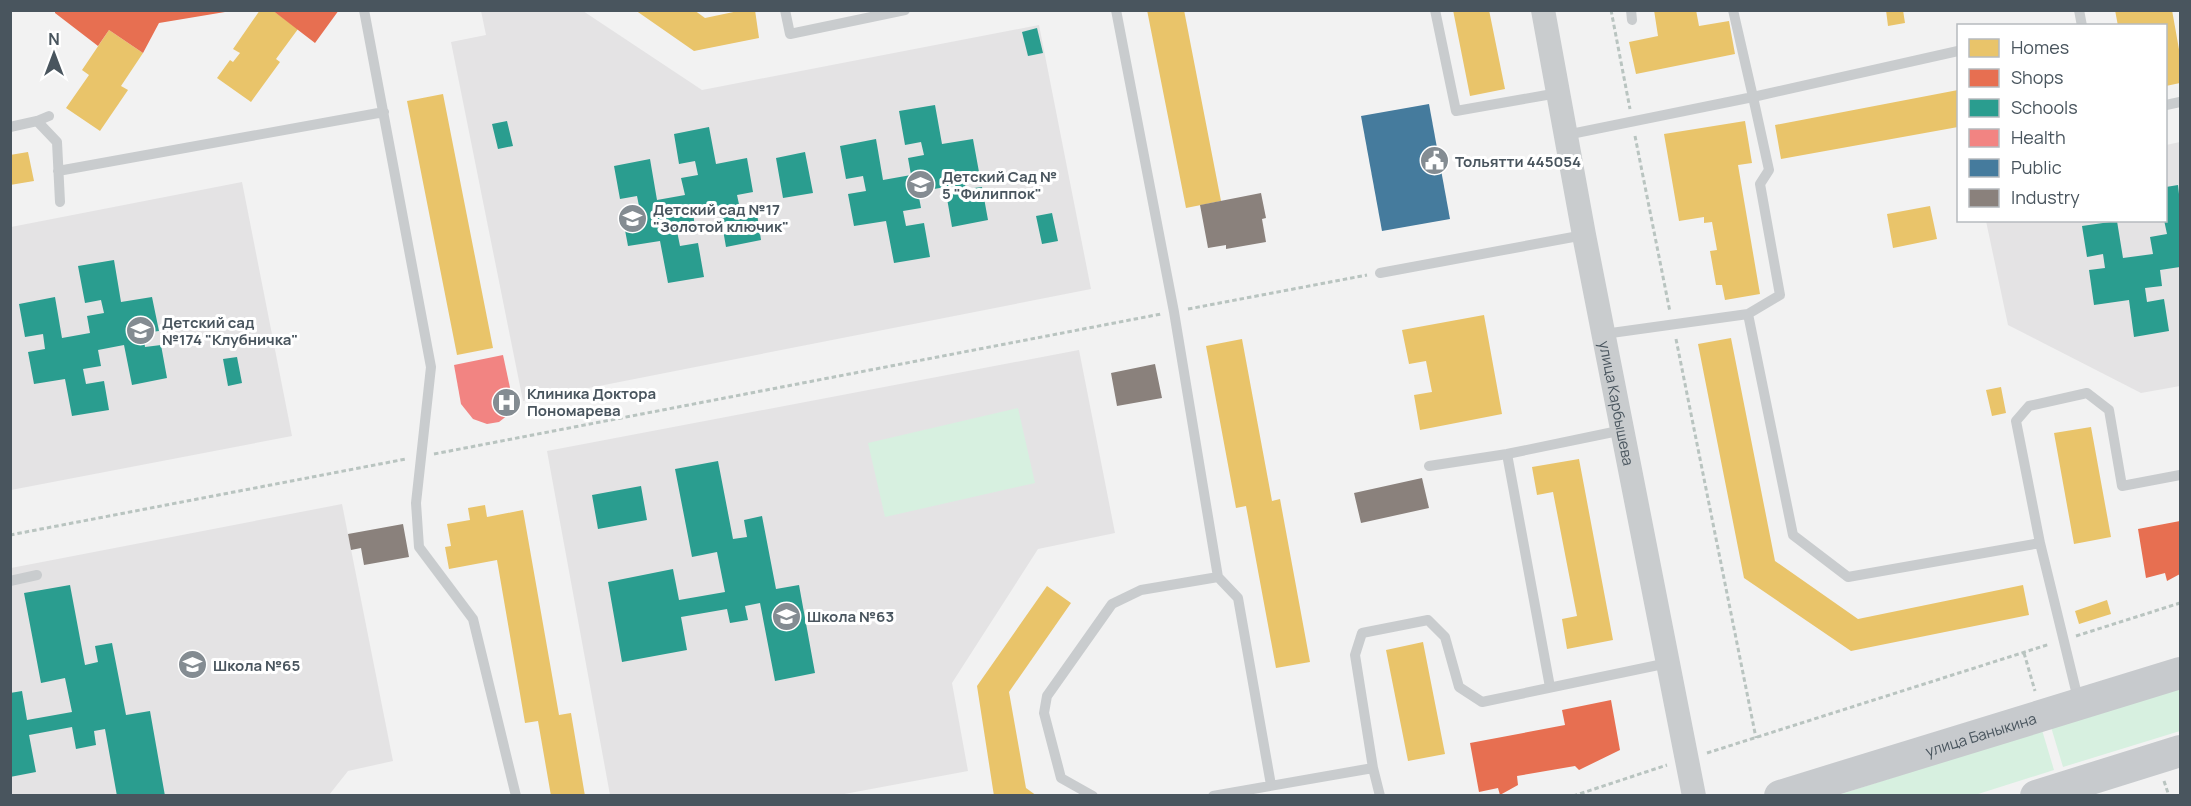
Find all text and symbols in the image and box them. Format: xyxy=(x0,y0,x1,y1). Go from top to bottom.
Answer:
north arrow xyxy=(24,24,84,84)
legend xyxy=(1957,24,2167,222)
text: N xyxy=(48,28,60,50)
text: Homes xyxy=(2011,35,2069,59)
text: Shops xyxy=(2011,65,2063,89)
text: Schools xyxy=(2011,95,2078,119)
text: Health xyxy=(2011,125,2066,149)
public building icon: Тольятти 445054 xyxy=(1418,145,1450,177)
place label: Тольятти 445054 xyxy=(1455,151,1581,172)
text: Public xyxy=(2011,155,2062,179)
place label: Детский Сад № 5 "Филиппок" xyxy=(942,166,1057,204)
school or university icon: Детский Сад № 5 "Филиппок" xyxy=(905,169,937,201)
text: Industry xyxy=(2011,185,2080,209)
place label: Детский сад №17 "Золотой ключик" xyxy=(653,199,789,237)
school or university icon: Детский сад №17 "Золотой ключик" xyxy=(616,202,648,234)
place label: Детский сад №174 "Клубничка" xyxy=(162,312,298,350)
school or university icon: Детский сад №174 "Клубничка" xyxy=(125,315,157,347)
street label: улица Карбышева xyxy=(1594,339,1639,467)
place label: Клиника Доктора Пономарева xyxy=(527,383,656,421)
hospital icon: Клиника Доктора Пономарева xyxy=(490,386,522,418)
school or university icon: Школа №63 xyxy=(770,600,802,632)
place label: Школа №63 xyxy=(807,606,894,627)
school or university icon: Школа №65 xyxy=(176,649,208,681)
place label: Школа №65 xyxy=(213,655,300,676)
street label: улица Баныкина xyxy=(1923,707,2039,761)

